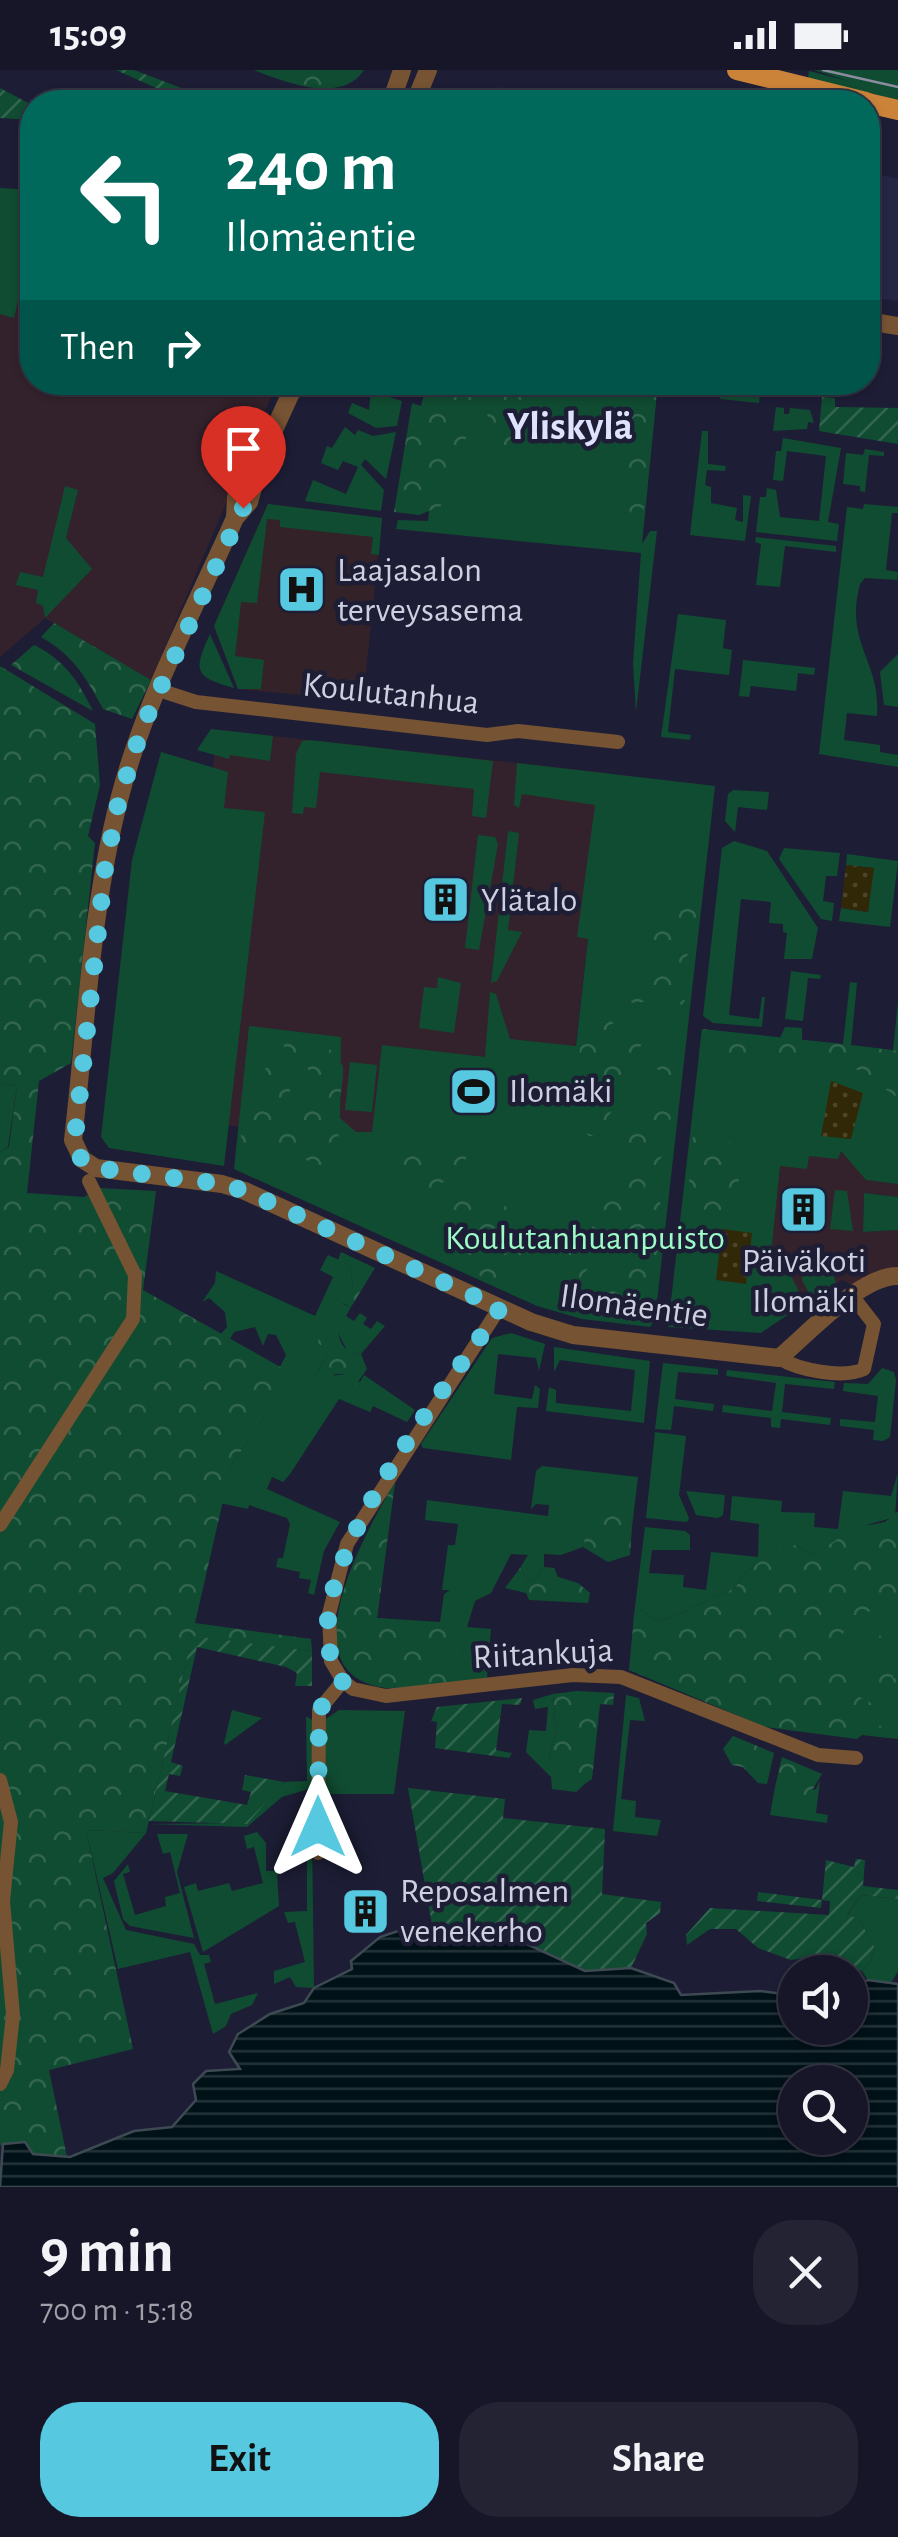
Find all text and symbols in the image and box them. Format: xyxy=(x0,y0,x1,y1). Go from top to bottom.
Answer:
text: 15:09 xyxy=(50,16,127,54)
icon: left xyxy=(60,130,190,260)
text: 240 m xyxy=(225,133,397,203)
text: Ilomäentie xyxy=(225,215,416,260)
icon: right xyxy=(155,320,210,375)
text: Then xyxy=(60,329,135,367)
pin xyxy=(201,406,286,509)
district label: Yliskylä xyxy=(507,407,633,447)
icon: arrive xyxy=(216,421,271,476)
place label: Laajasalon terveysasema xyxy=(337,553,523,628)
hospital icon: Laajasalon terveysasema xyxy=(276,564,328,616)
street label: Koulutanhua xyxy=(301,667,481,721)
building icon: Ylätalo xyxy=(420,874,472,926)
place label: Ylätalo xyxy=(481,883,577,918)
sports icon: Ilomäki xyxy=(448,1065,500,1117)
place label: Ilomäki xyxy=(509,1074,612,1109)
building icon: Päiväkoti Ilomäki xyxy=(778,1183,830,1235)
park label: Koulutanhuanpuisto xyxy=(445,1221,725,1256)
place label: Päiväkoti Ilomäki xyxy=(742,1244,866,1319)
street label: Ilomäentie xyxy=(558,1278,710,1334)
street label: Riitankuja xyxy=(472,1633,614,1675)
position arrow xyxy=(266,1775,370,1879)
place label: Reposalmen venekerho xyxy=(400,1874,569,1949)
building icon: Reposalmen venekerho xyxy=(339,1885,391,1937)
map controls xyxy=(778,1955,868,2155)
button: sound xyxy=(778,1955,868,2045)
button: search xyxy=(778,2065,868,2155)
button: close xyxy=(753,2220,858,2325)
text: 9 min xyxy=(40,2223,174,2283)
text: 700 m · 15:18 xyxy=(40,2294,194,2326)
button: Exit xyxy=(40,2402,439,2517)
button: Share xyxy=(459,2402,858,2517)

